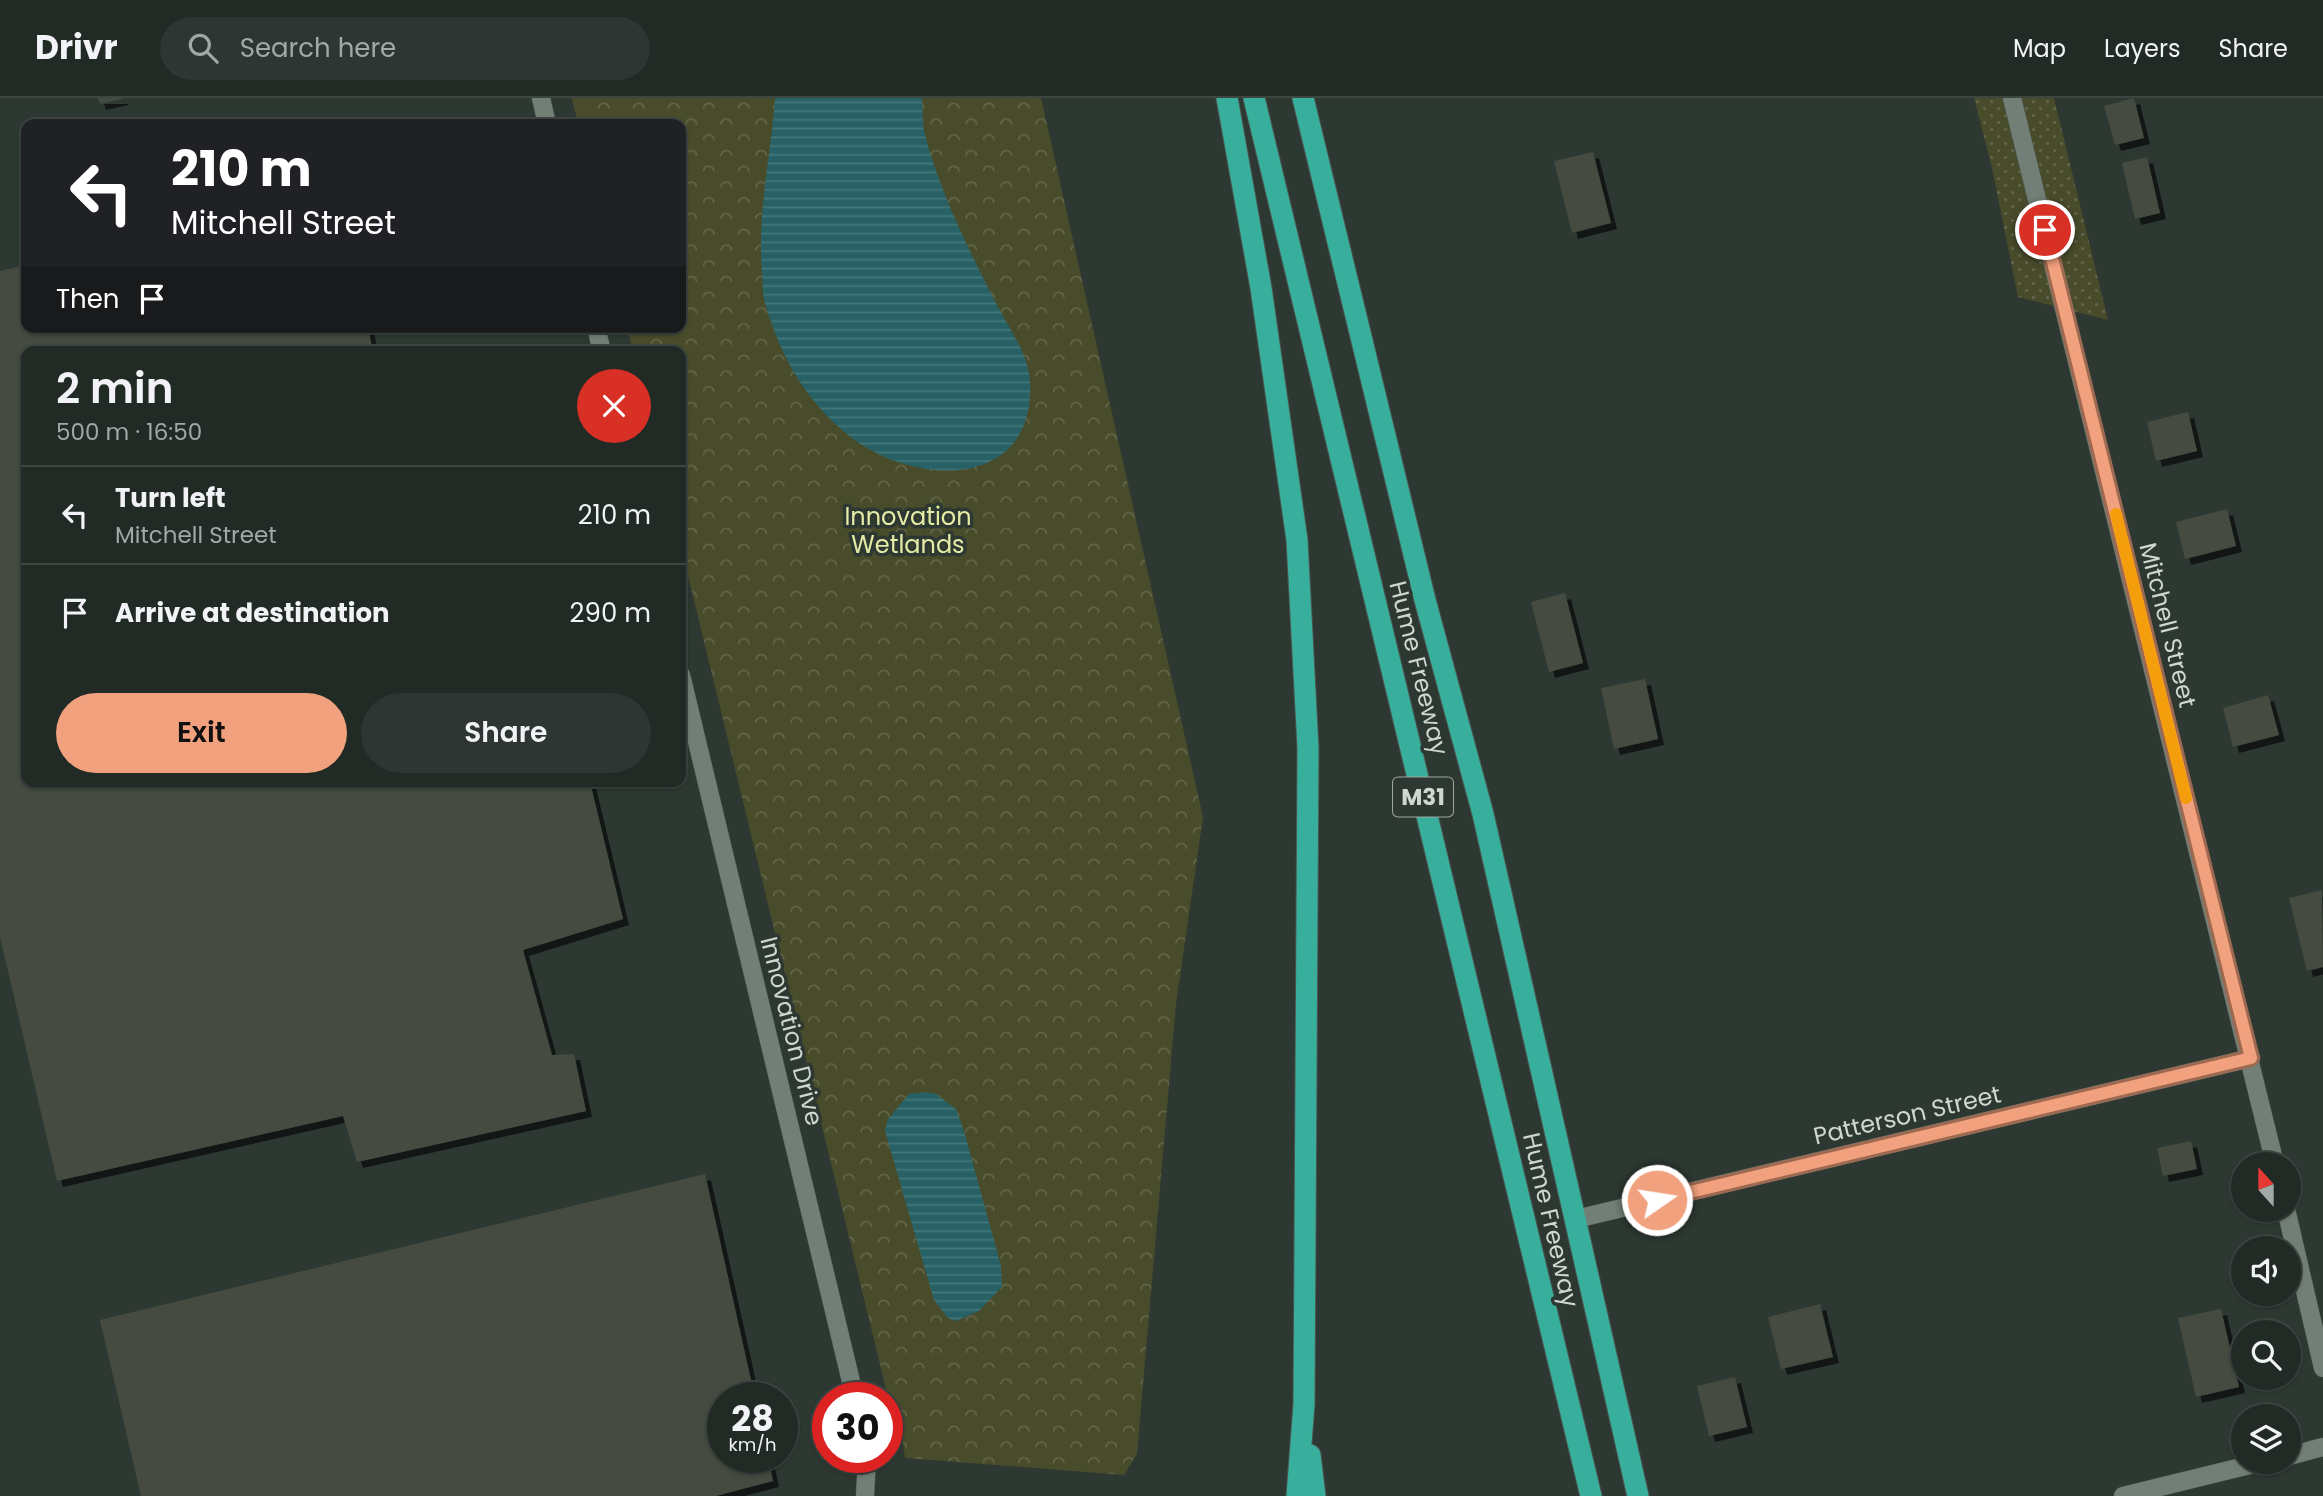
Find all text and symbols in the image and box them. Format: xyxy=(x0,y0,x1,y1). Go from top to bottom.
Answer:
search box xyxy=(160,17,650,80)
text: Drivr xyxy=(35,24,118,71)
icon: search xyxy=(184,29,222,67)
text: Search here xyxy=(240,30,396,66)
text: Map xyxy=(2013,32,2066,65)
text: Layers xyxy=(2104,32,2180,65)
text: Share xyxy=(2218,32,2288,65)
text: 210 m xyxy=(171,135,312,203)
icon: left xyxy=(56,147,147,238)
text: Mitchell Street xyxy=(171,200,396,245)
pin xyxy=(2015,200,2075,260)
icon: arrive xyxy=(2026,211,2064,249)
icon: arrive xyxy=(133,280,171,318)
text: Then xyxy=(56,281,119,317)
text: 2 min xyxy=(56,359,174,418)
button: close xyxy=(577,369,651,443)
text: 500 m · 16:50 xyxy=(56,416,202,448)
text: Turn left xyxy=(115,480,226,516)
icon: left xyxy=(56,496,94,534)
text: 210 m xyxy=(578,497,651,533)
park label: Innovation Wetlands xyxy=(844,500,972,561)
text: Mitchell Street xyxy=(115,519,277,551)
street label: Mitchell Street xyxy=(2132,539,2204,711)
street label: Hume Freeway xyxy=(1381,578,1457,759)
icon: arrive xyxy=(56,594,94,632)
text: Arrive at destination xyxy=(115,595,390,631)
text: 290 m xyxy=(570,595,651,631)
button: Exit xyxy=(56,693,347,773)
button: Share xyxy=(361,693,651,773)
road number: M31 xyxy=(1393,778,1453,817)
street label: Innovation Drive xyxy=(753,933,831,1129)
street label: Patterson Street xyxy=(1810,1077,2004,1153)
street label: Hume Freeway xyxy=(1515,1129,1587,1311)
north arrow xyxy=(2231,1152,2301,1222)
map controls xyxy=(2231,1152,2301,1474)
position arrow xyxy=(1620,1163,1694,1237)
button: sound xyxy=(2231,1236,2301,1306)
button: search xyxy=(2231,1320,2301,1390)
speed limit sign: 30 xyxy=(812,1382,903,1473)
text: 28 xyxy=(731,1394,774,1443)
button: layers xyxy=(2231,1404,2301,1474)
text: km/h xyxy=(729,1432,776,1457)

